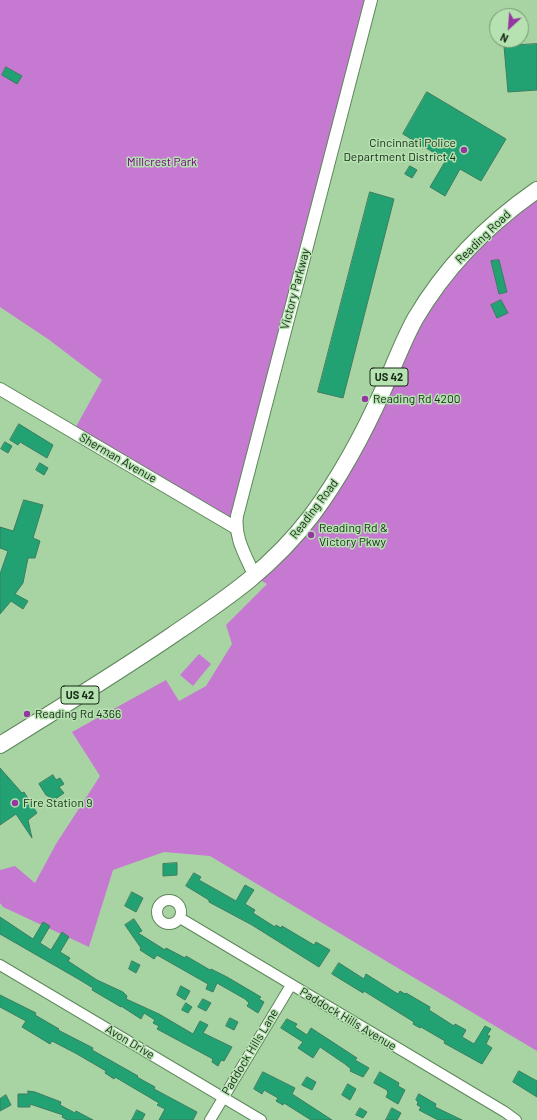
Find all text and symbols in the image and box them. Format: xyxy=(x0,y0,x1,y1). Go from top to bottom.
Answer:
north arrow xyxy=(489,8,529,48)
text: N xyxy=(498,31,510,46)
place label: Cincinnati Police Department District 4 xyxy=(343,136,456,164)
marker: Cincinnati Police Department District 4 xyxy=(459,145,469,155)
park label: Millcrest Park xyxy=(127,155,197,169)
street label: Reading Road xyxy=(452,207,514,267)
street label: Victory Parkway xyxy=(277,247,313,331)
road number: US 42 xyxy=(370,368,408,386)
place label: Reading Rd 4200 xyxy=(373,392,461,406)
marker: Reading Rd 4200 xyxy=(360,394,370,404)
street label: Sherman Avenue xyxy=(77,430,159,486)
street label: Reading Road xyxy=(287,476,341,542)
place label: Reading Rd & Victory Pkwy xyxy=(319,521,388,549)
marker: Reading Rd & Victory Pkwy xyxy=(306,530,316,540)
road number: US 42 xyxy=(61,686,99,704)
place label: Reading Rd 4366 xyxy=(35,707,121,721)
marker: Reading Rd 4366 xyxy=(22,709,32,719)
place label: Fire Station 9 xyxy=(23,796,93,810)
marker: Fire Station 9 xyxy=(10,798,20,808)
street label: Paddock Hills Avenue xyxy=(297,984,399,1054)
street label: Paddock Hills Lane xyxy=(219,1006,281,1098)
street label: Avon Drive xyxy=(103,1022,157,1062)

